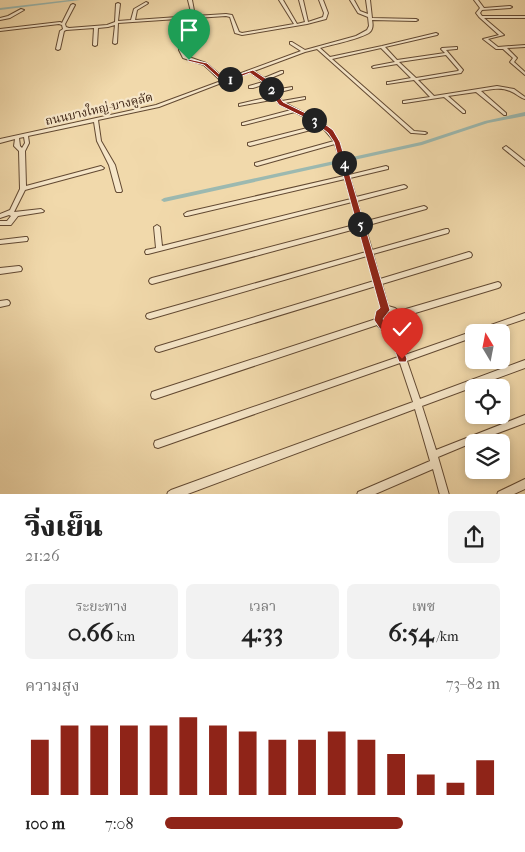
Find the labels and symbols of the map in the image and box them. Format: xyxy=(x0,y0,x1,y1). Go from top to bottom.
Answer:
pin xyxy=(168,9,210,60)
pin: 1 xyxy=(218,66,242,92)
pin: 2 xyxy=(258,76,284,102)
street label: ถนนบางใหญ่-บางคูลัด xyxy=(43,88,154,129)
pin: 3 xyxy=(302,108,326,132)
pin: 4 xyxy=(332,150,356,176)
pin: 5 xyxy=(348,212,372,236)
pin xyxy=(381,308,423,359)
north arrow xyxy=(465,324,510,369)

